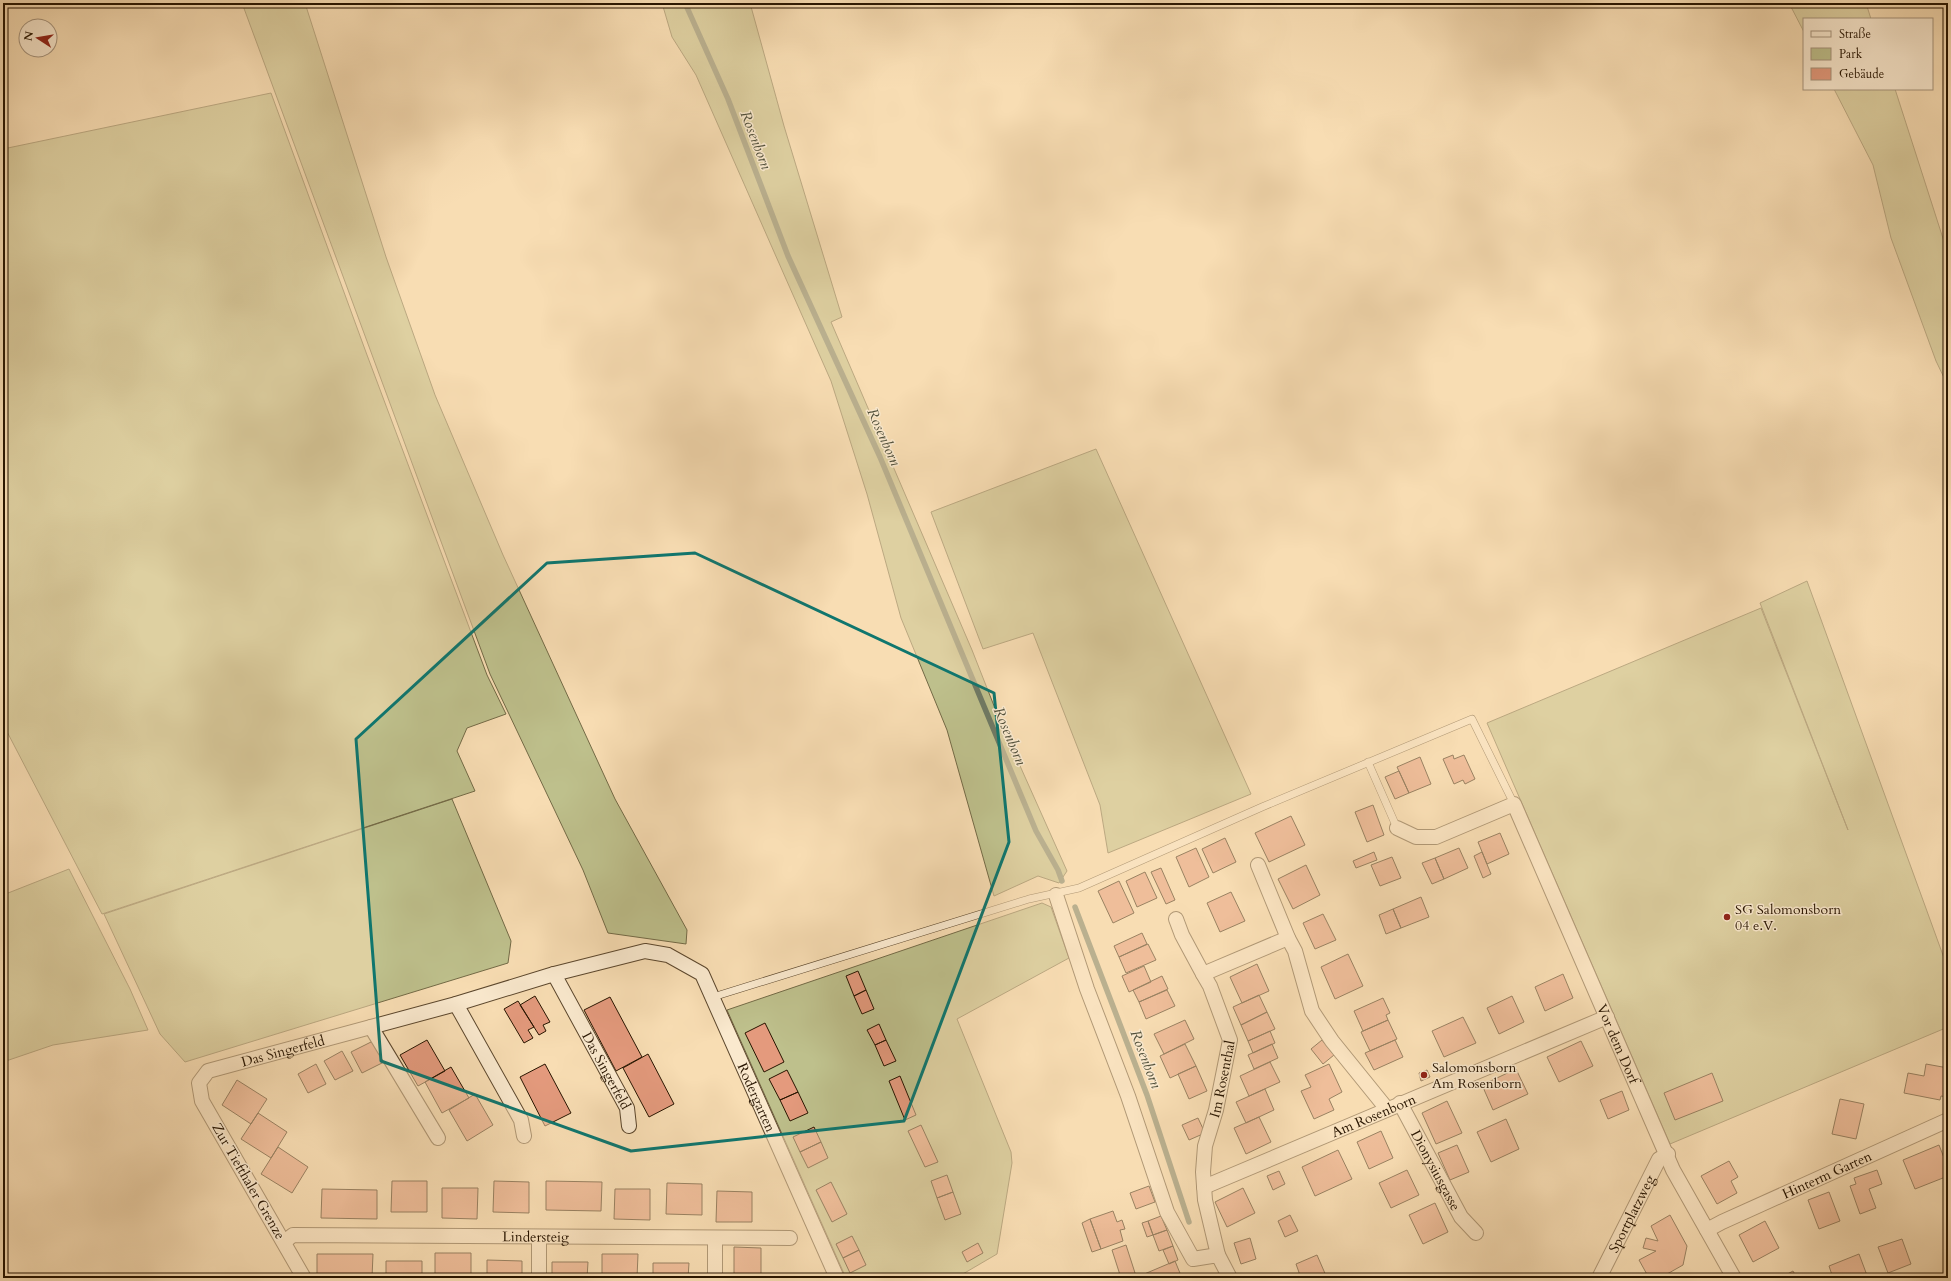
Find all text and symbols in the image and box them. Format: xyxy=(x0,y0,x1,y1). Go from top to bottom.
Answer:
north arrow xyxy=(18,18,58,58)
legend xyxy=(1803,18,1933,90)
text: Straße xyxy=(1839,26,1871,42)
text: N xyxy=(20,29,37,42)
text: Park xyxy=(1839,46,1863,62)
text: Gebäude xyxy=(1839,66,1884,82)
water label: Rosenborn xyxy=(736,108,777,173)
water label: Rosenborn xyxy=(862,405,906,470)
water label: Rosenborn xyxy=(989,704,1031,769)
place label: SG Salomonsborn 04 e.V. xyxy=(1735,900,1841,935)
marker: SG Salomonsborn 04 e.V. xyxy=(1722,912,1732,922)
street label: Vor dem Dorf xyxy=(1592,1001,1644,1089)
water label: Rosenborn xyxy=(1126,1027,1167,1092)
street label: Das Singerfeld xyxy=(577,1029,635,1114)
street label: Das Singerfeld xyxy=(239,1031,327,1072)
street label: Im Rosenthal xyxy=(1205,1038,1240,1120)
place label: Salomonsborn Am Rosenborn xyxy=(1432,1058,1522,1093)
street label: Rodergarten xyxy=(733,1060,780,1135)
marker: Salomonsborn Am Rosenborn xyxy=(1419,1070,1429,1080)
street label: Am Rosenborn xyxy=(1329,1090,1419,1142)
street label: Zur Tiefthaler Grenze xyxy=(207,1120,290,1243)
street label: Dionysiusgasse xyxy=(1406,1127,1465,1214)
street label: Hinterm Garten xyxy=(1779,1147,1875,1204)
street label: Sportplatzweg xyxy=(1604,1172,1660,1256)
street label: Lindersteig xyxy=(502,1227,569,1247)

